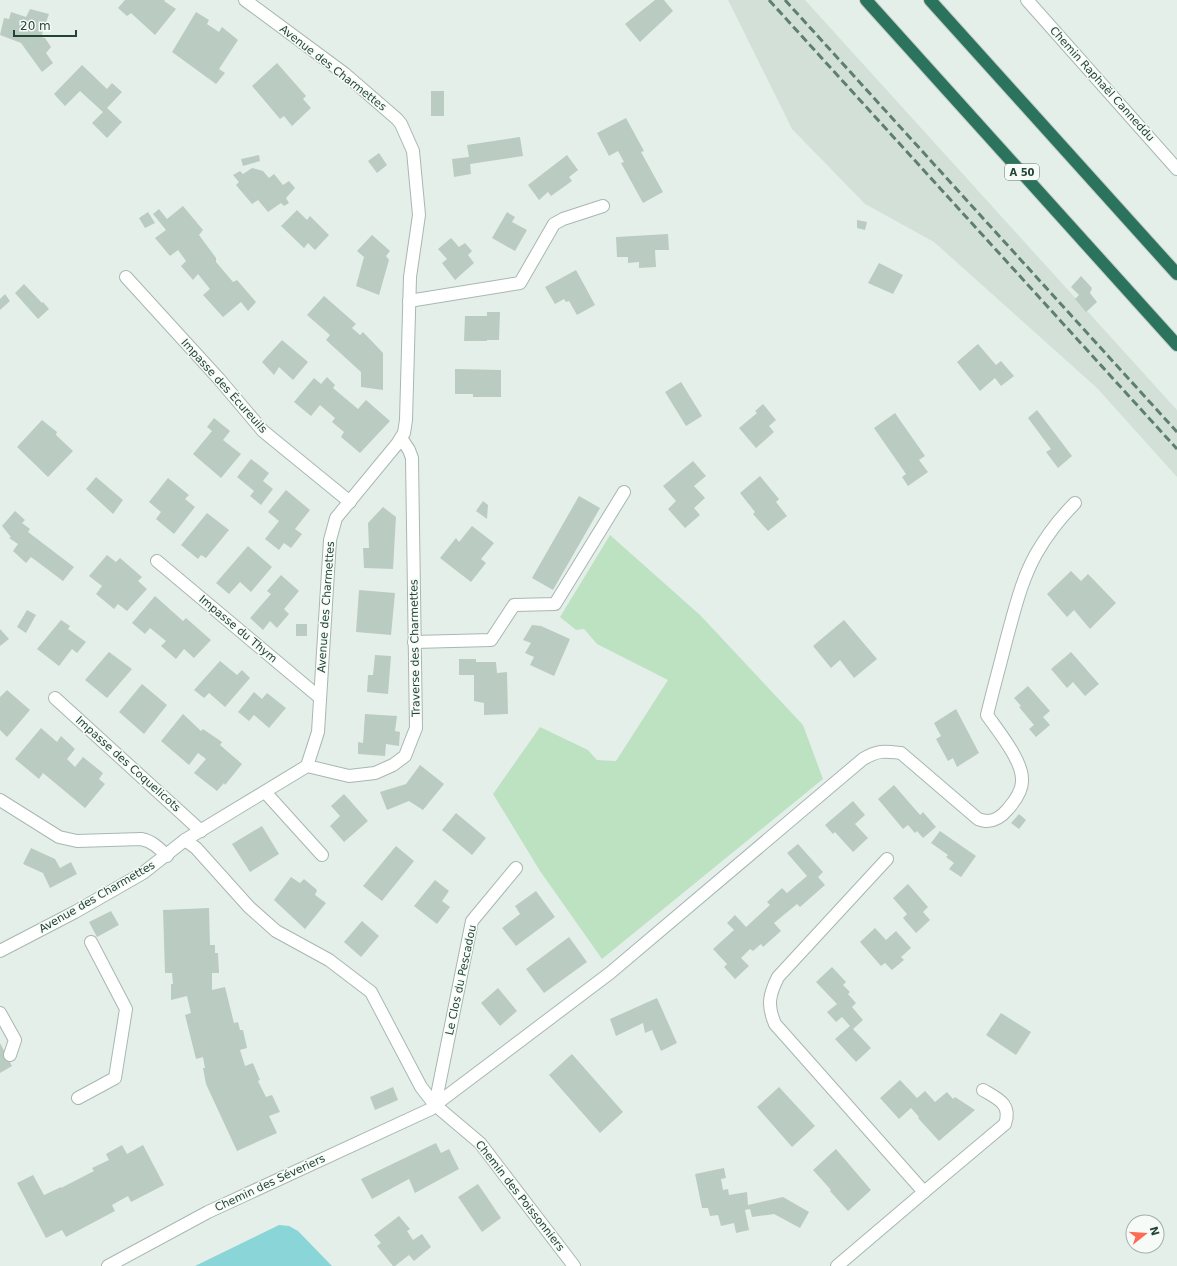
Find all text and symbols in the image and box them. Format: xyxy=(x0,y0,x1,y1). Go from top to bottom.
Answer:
scale bar xyxy=(14,12,76,38)
text: 20 m xyxy=(20,19,51,33)
street label: Avenue des Charmettes xyxy=(277,22,389,114)
street label: Chemin Raphaël Canneddu xyxy=(1047,24,1157,144)
road number: A 50 xyxy=(1005,164,1039,180)
street label: Impasse des Écureuils xyxy=(178,336,270,436)
street label: Avenue des Charmettes xyxy=(315,541,337,673)
street label: Traverse des Charmettes xyxy=(407,579,423,718)
street label: Impasse du Thym xyxy=(196,593,280,665)
street label: Impasse des Coquelicots xyxy=(73,714,183,815)
street label: Avenue des Charmettes xyxy=(37,858,157,936)
street label: Le Clos du Pescadou xyxy=(443,924,479,1036)
street label: Chemin des Poissonniers xyxy=(473,1138,567,1254)
street label: Chemin des Séveriers xyxy=(213,1152,327,1214)
north arrow xyxy=(1125,1214,1165,1254)
text: N xyxy=(1147,1225,1162,1238)

